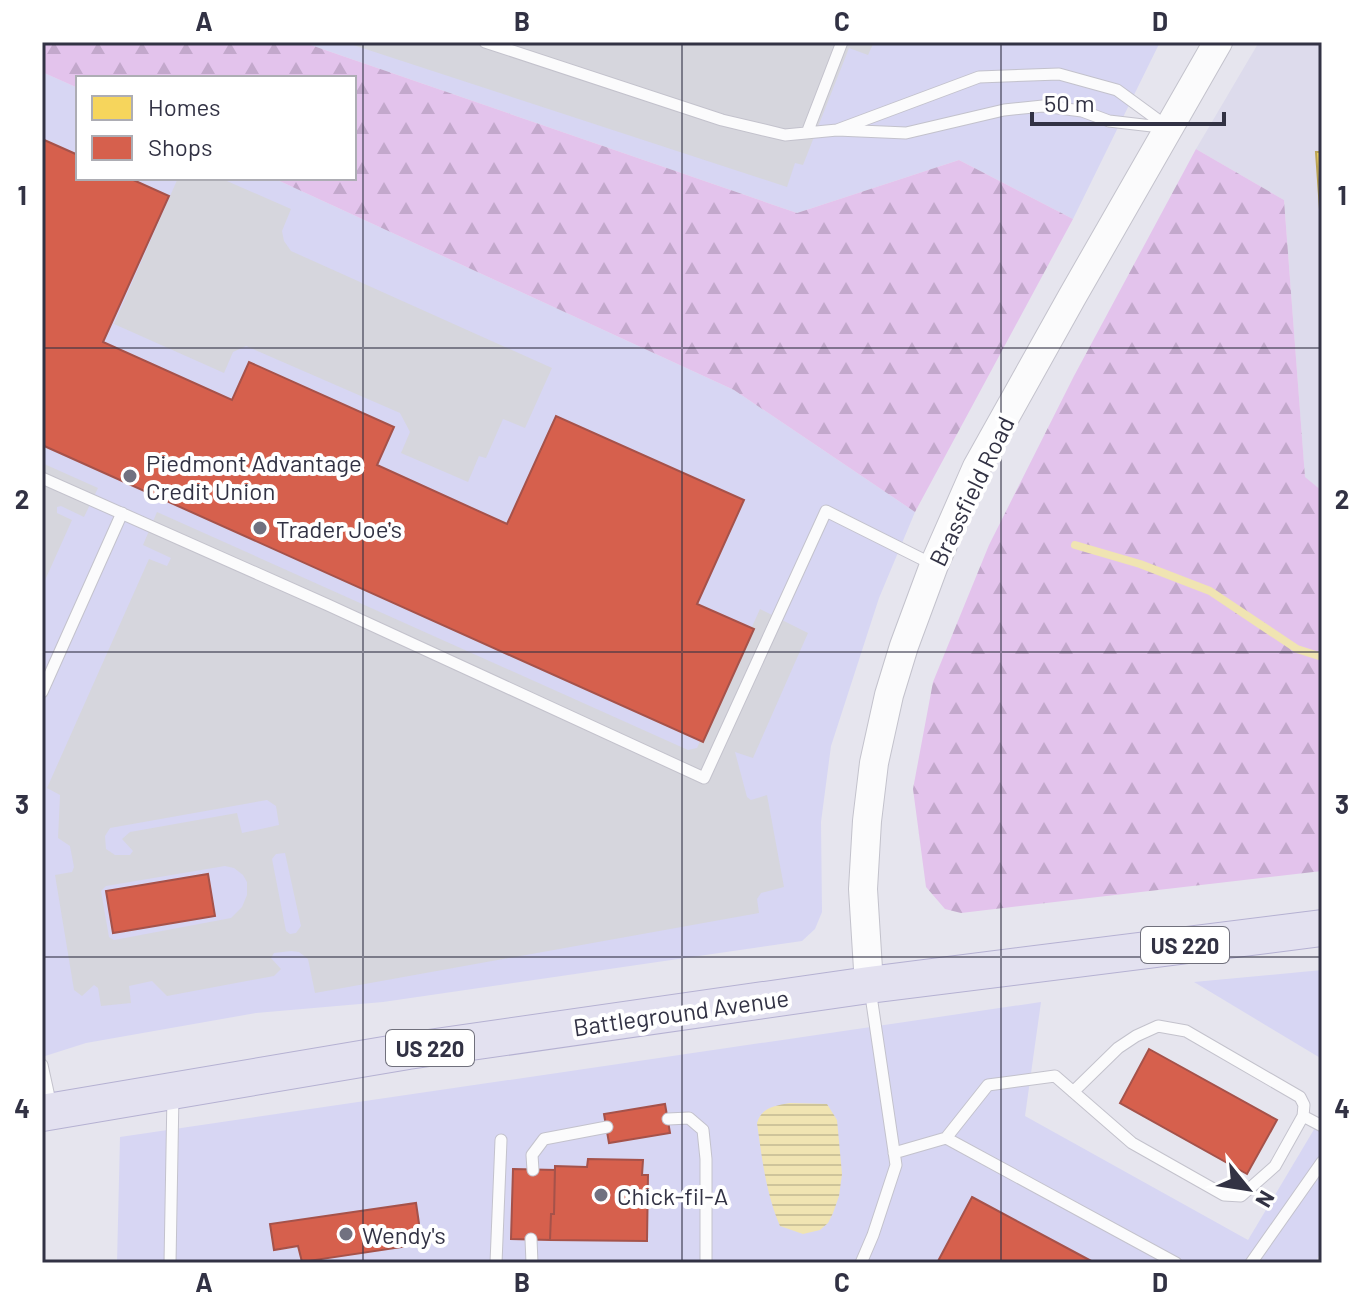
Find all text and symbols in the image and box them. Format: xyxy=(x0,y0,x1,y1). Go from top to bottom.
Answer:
text: A xyxy=(195,5,213,36)
text: B xyxy=(514,5,530,36)
text: C xyxy=(834,5,850,36)
text: D xyxy=(1152,5,1168,36)
legend xyxy=(76,76,356,180)
scale bar xyxy=(1032,76,1224,126)
text: 50 m xyxy=(1044,88,1095,117)
text: Homes xyxy=(148,92,221,121)
text: Shops xyxy=(148,132,213,161)
text: 1 xyxy=(17,179,27,210)
text: 1 xyxy=(1337,179,1347,210)
street label: Brassfield Road xyxy=(922,412,1020,570)
place label: Piedmont Advantage Credit Union xyxy=(146,448,362,505)
marker: Piedmont Advantage Credit Union xyxy=(121,467,139,485)
text: 2 xyxy=(15,483,29,514)
text: 2 xyxy=(1335,483,1349,514)
place label: Trader Joe's xyxy=(276,514,402,543)
marker: Trader Joe's xyxy=(251,519,269,537)
text: 3 xyxy=(15,788,29,819)
text: 3 xyxy=(1335,788,1349,819)
road number: US 220 xyxy=(1141,927,1229,963)
street label: Battleground Avenue xyxy=(571,983,791,1041)
road number: US 220 xyxy=(386,1030,474,1066)
text: 4 xyxy=(14,1092,30,1123)
text: 4 xyxy=(1334,1092,1350,1123)
north arrow xyxy=(1208,1149,1288,1229)
place label: Chick-fil-A xyxy=(617,1181,728,1210)
marker: Chick-fil-A xyxy=(592,1186,610,1204)
text: N xyxy=(1251,1187,1281,1212)
place label: Wendy's xyxy=(362,1220,446,1249)
marker: Wendy's xyxy=(337,1225,355,1243)
text: A xyxy=(195,1266,213,1297)
text: B xyxy=(514,1266,530,1297)
text: C xyxy=(834,1266,850,1297)
text: D xyxy=(1152,1266,1168,1297)

